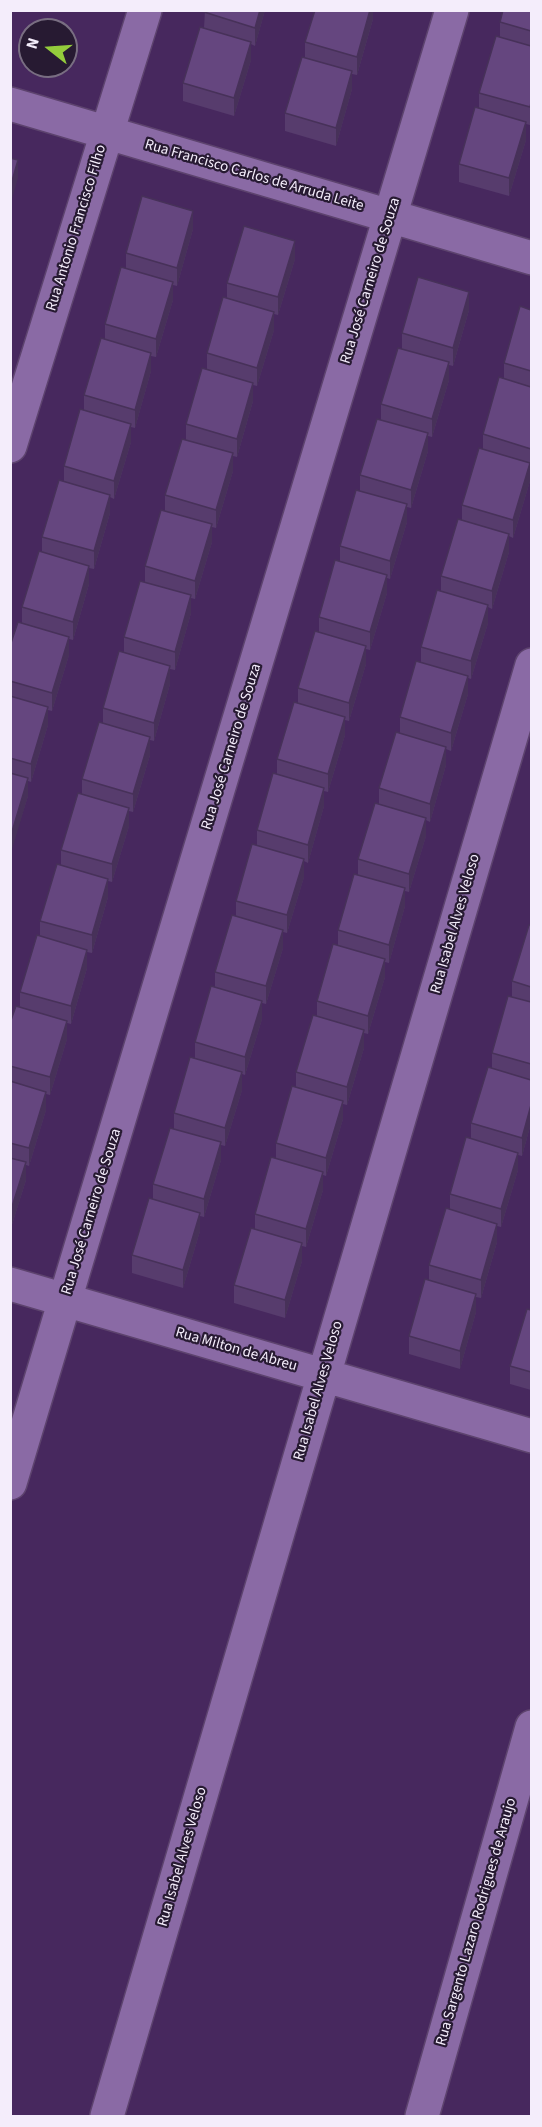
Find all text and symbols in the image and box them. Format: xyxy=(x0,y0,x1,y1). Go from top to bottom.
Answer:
north arrow xyxy=(18,18,78,78)
text: N xyxy=(21,35,45,52)
street label: Rua Francisco Carlos de Arruda Leite xyxy=(142,136,366,216)
street label: Rua Antonio Francisco Filho xyxy=(43,143,111,313)
street label: Rua José Carneiro de Souza xyxy=(337,196,405,366)
street label: Rua José Carneiro de Souza xyxy=(198,662,266,832)
street label: Rua Isabel Alves Veloso xyxy=(427,852,485,996)
street label: Rua José Carneiro de Souza xyxy=(58,1127,126,1297)
street label: Rua Isabel Alves Veloso xyxy=(290,1319,348,1463)
street label: Rua Milton de Abreu xyxy=(173,1324,299,1376)
street label: Rua Isabel Alves Veloso xyxy=(154,1785,212,1929)
street label: Rua Sargento Lazaro Rodrigues de Araujo xyxy=(433,1796,521,2048)

